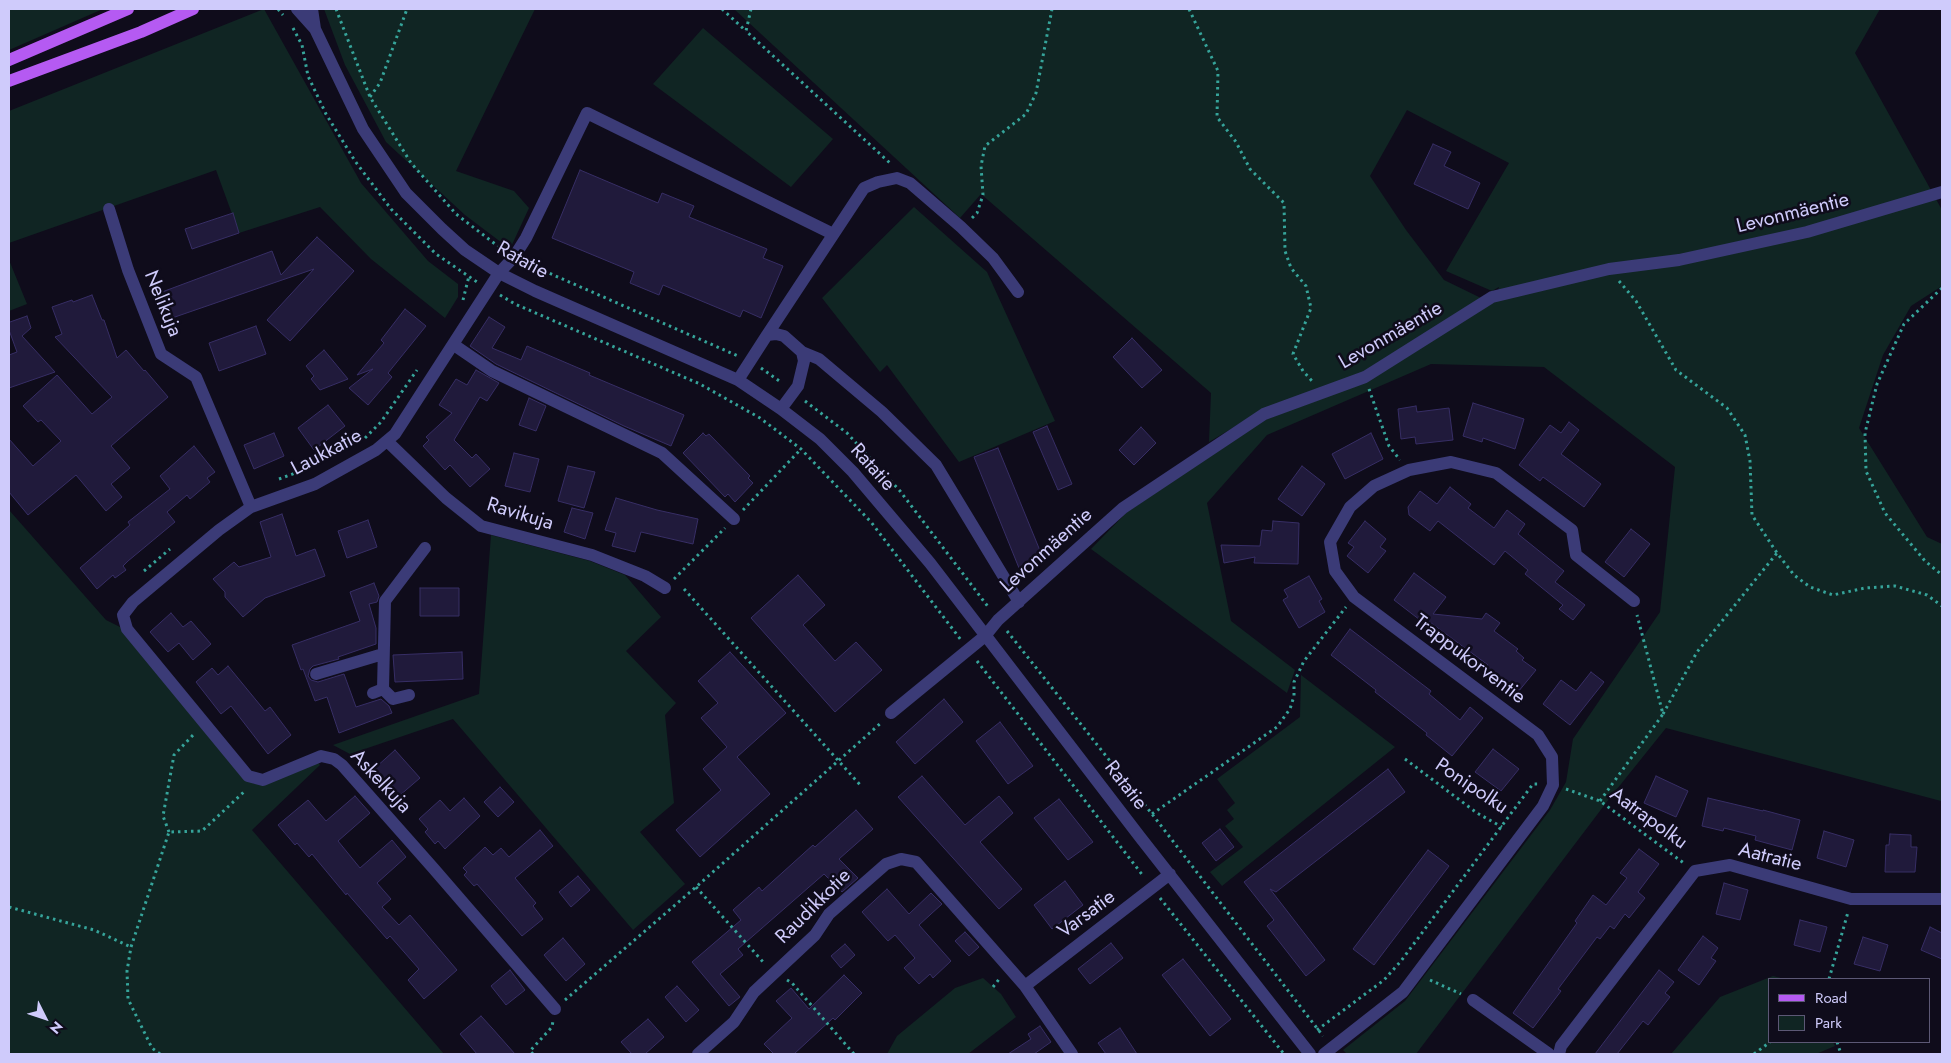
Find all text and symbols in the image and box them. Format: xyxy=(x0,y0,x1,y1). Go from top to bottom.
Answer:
street label: Levonmäentie xyxy=(1734,188,1852,240)
street label: Ratatie xyxy=(492,237,552,285)
street label: Nelikuja xyxy=(138,267,186,341)
street label: Levonmäentie xyxy=(1335,297,1447,375)
street label: Laukkatie xyxy=(288,424,366,482)
street label: Ratatie xyxy=(845,439,899,497)
street label: Ravikuja xyxy=(484,494,556,536)
street label: Levonmäentie xyxy=(996,504,1098,598)
street label: Trappukorventie xyxy=(1408,610,1530,710)
street label: Askelkuja xyxy=(344,745,416,819)
street label: Ponipolku xyxy=(1430,754,1512,820)
street label: Ratatie xyxy=(1098,757,1152,815)
street label: Aatrapolku xyxy=(1604,783,1692,855)
street label: Aatratie xyxy=(1736,839,1804,877)
street label: Raudikkotie xyxy=(771,864,857,950)
street label: Varsatie xyxy=(1054,886,1120,944)
legend xyxy=(1768,978,1931,1043)
text: Road xyxy=(1815,987,1847,1009)
north arrow xyxy=(20,993,70,1043)
text: Park xyxy=(1815,1012,1842,1034)
text: N xyxy=(45,1017,68,1039)

